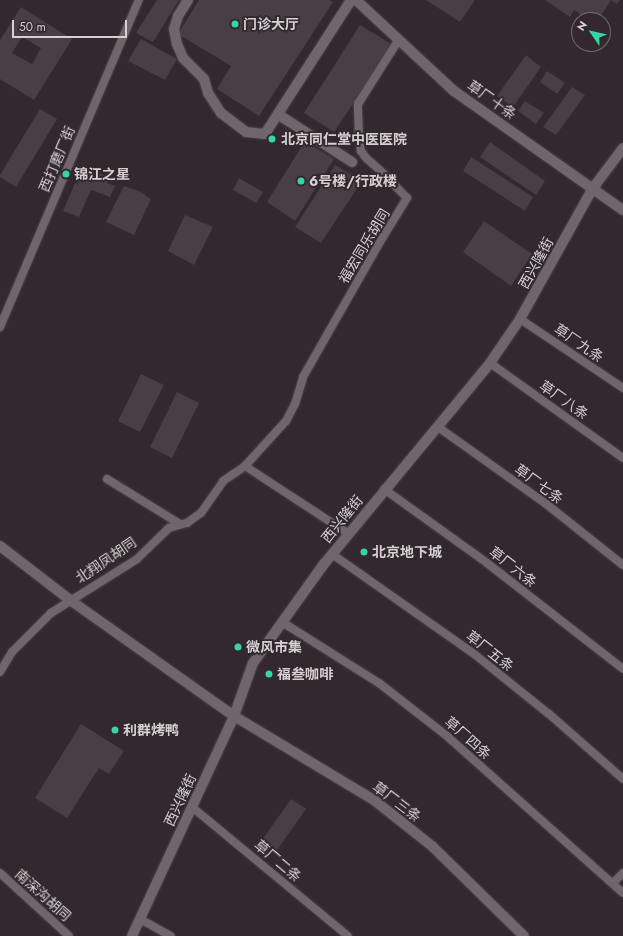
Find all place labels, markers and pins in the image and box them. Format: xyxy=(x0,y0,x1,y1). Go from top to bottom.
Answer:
place label: 门诊大厅 xyxy=(243,16,299,32)
marker: 门诊大厅 xyxy=(230,19,240,29)
place label: 北京同仁堂中医医院 xyxy=(281,131,407,147)
marker: 北京同仁堂中医医院 xyxy=(266,133,278,145)
place label: 锦江之星 xyxy=(74,166,130,182)
marker: 锦江之星 xyxy=(61,169,71,179)
place label: 6号楼/行政楼 xyxy=(309,173,397,189)
marker: 6号楼/行政楼 xyxy=(296,176,306,186)
place label: 北京地下城 xyxy=(372,544,442,560)
marker: 北京地下城 xyxy=(359,547,369,557)
place label: 微风市集 xyxy=(246,639,302,655)
marker: 微风市集 xyxy=(233,642,243,652)
place label: 福叁咖啡 xyxy=(277,666,333,682)
marker: 福叁咖啡 xyxy=(264,669,274,679)
place label: 利群烤鸭 xyxy=(123,722,179,738)
marker: 利群烤鸭 xyxy=(110,725,120,735)

